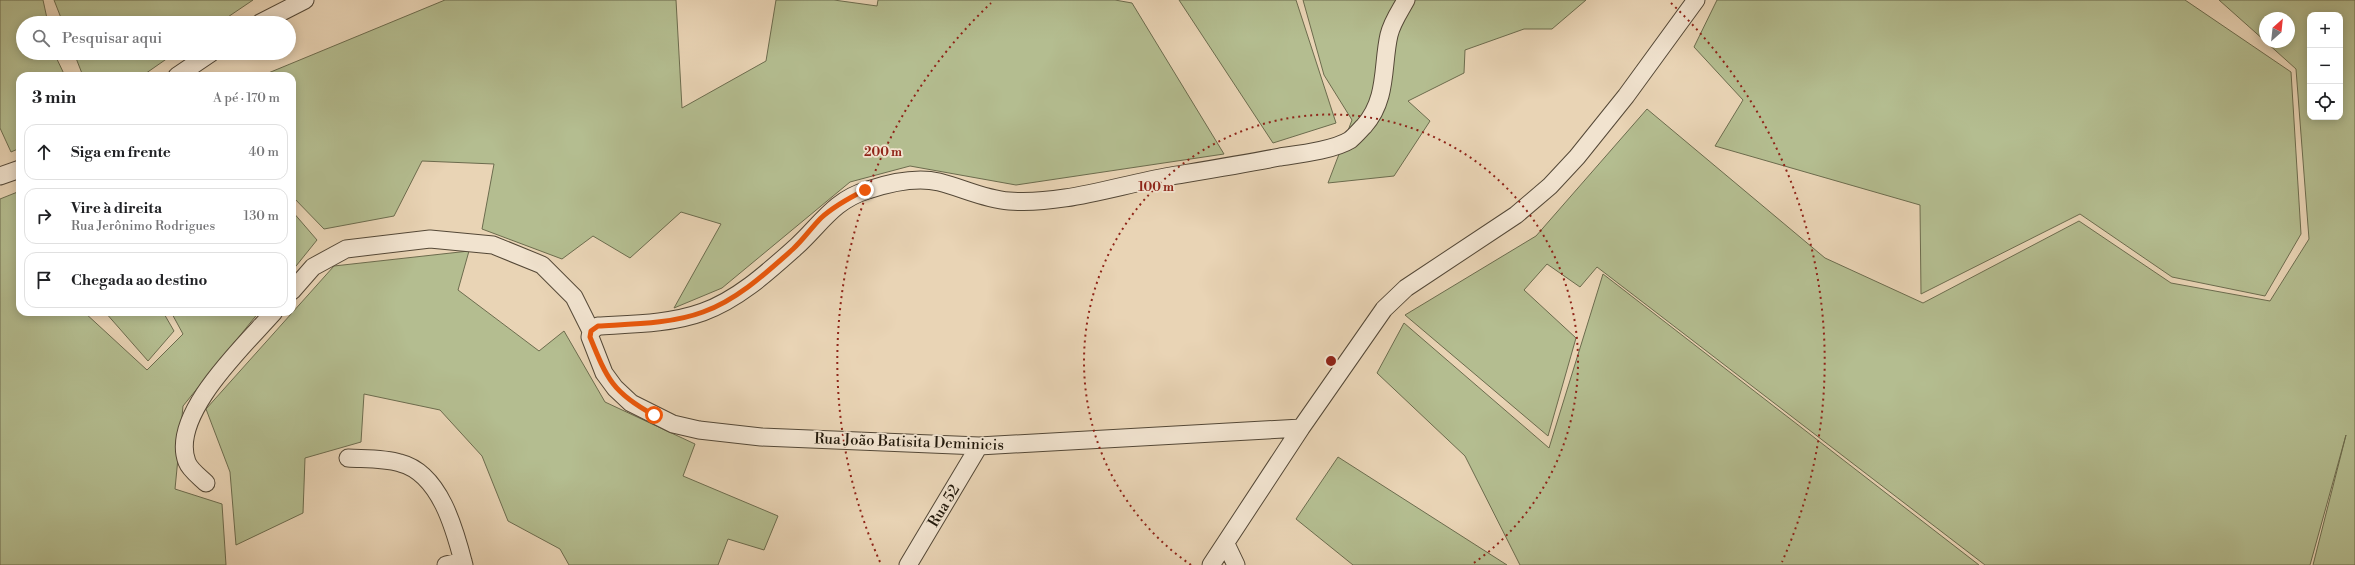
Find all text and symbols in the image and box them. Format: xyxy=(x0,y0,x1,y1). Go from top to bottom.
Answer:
north arrow xyxy=(2259,12,2295,48)
map controls xyxy=(2307,12,2343,120)
button: + xyxy=(2307,12,2343,48)
search box xyxy=(16,16,296,60)
icon: search xyxy=(30,27,52,49)
text: Pesquisar aqui xyxy=(62,29,162,48)
button: − xyxy=(2307,48,2343,84)
button: locate xyxy=(2307,84,2343,120)
text: 3 min xyxy=(32,87,76,109)
text: A pé · 170 m xyxy=(213,90,280,106)
icon: ahead xyxy=(33,141,55,163)
text: Siga em frente xyxy=(71,143,171,162)
text: 40 m xyxy=(249,144,279,160)
text: 200 m xyxy=(864,145,902,160)
text: 100 m xyxy=(1138,180,1174,195)
route end xyxy=(856,181,874,199)
text: Vire à direita xyxy=(71,199,162,218)
icon: right xyxy=(33,205,55,227)
text: 130 m xyxy=(244,208,279,224)
text: Rua Jerônimo Rodrigues xyxy=(71,218,215,234)
icon: arrive xyxy=(33,269,55,291)
text: Chegada ao destino xyxy=(71,271,207,290)
centre of rings xyxy=(1324,354,1338,368)
route start xyxy=(645,406,663,424)
street label: Rua João Batisita Deminicis xyxy=(814,429,1004,455)
street label: Rua 52 xyxy=(924,481,964,531)

